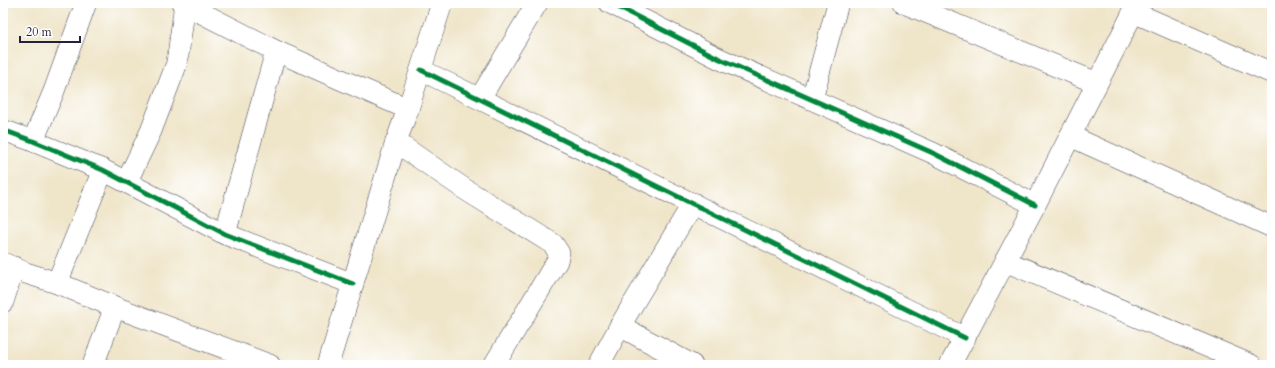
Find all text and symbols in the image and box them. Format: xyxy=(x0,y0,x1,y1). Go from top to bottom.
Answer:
scale bar xyxy=(20,18,80,44)
text: 20 m xyxy=(26,24,53,40)

